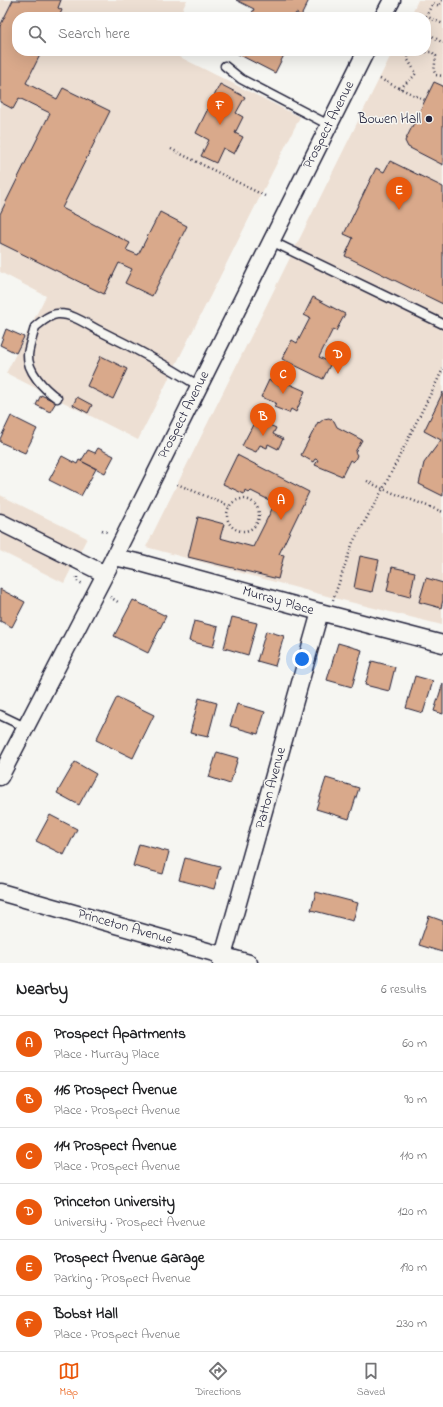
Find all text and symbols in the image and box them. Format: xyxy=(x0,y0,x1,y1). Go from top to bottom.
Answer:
search box xyxy=(12,12,431,56)
icon: search xyxy=(26,23,48,45)
text: Search here xyxy=(58,23,130,45)
street label: Prospect Avenue xyxy=(298,77,361,173)
pin: F xyxy=(207,92,233,125)
place label: Bowen Hall xyxy=(357,109,421,130)
marker: Bowen Hall xyxy=(424,114,434,124)
pin: E xyxy=(386,177,412,210)
pin: D xyxy=(325,341,351,374)
pin: C xyxy=(270,361,296,394)
street label: Prospect Avenue xyxy=(153,367,216,463)
pin: B xyxy=(250,403,276,436)
pin: A xyxy=(268,487,294,520)
street label: Murray Place xyxy=(239,581,317,622)
your location xyxy=(292,649,312,669)
street label: Patton Avenue xyxy=(250,744,292,831)
street label: Princeton Avenue xyxy=(75,903,176,951)
text: Nearby xyxy=(16,977,68,1002)
text: 6 results xyxy=(381,980,427,999)
text: Prospect Apartments xyxy=(54,1023,186,1045)
text: A xyxy=(25,1034,33,1053)
text: 60 m xyxy=(402,1034,427,1053)
text: Place · Murray Place xyxy=(54,1045,159,1064)
text: 116 Prospect Avenue xyxy=(54,1079,177,1101)
text: B xyxy=(25,1090,33,1109)
text: 90 m xyxy=(404,1090,427,1109)
text: Place · Prospect Avenue xyxy=(54,1101,180,1120)
text: 114 Prospect Avenue xyxy=(54,1135,177,1157)
text: C xyxy=(25,1146,33,1165)
text: 110 m xyxy=(400,1146,427,1165)
text: Place · Prospect Avenue xyxy=(54,1157,180,1176)
text: Princeton University xyxy=(54,1191,175,1213)
text: D xyxy=(24,1202,34,1221)
text: 120 m xyxy=(397,1202,427,1221)
text: University · Prospect Avenue xyxy=(54,1213,205,1232)
text: Prospect Avenue Garage xyxy=(54,1247,205,1269)
text: E xyxy=(25,1258,33,1277)
text: 190 m xyxy=(400,1258,427,1277)
text: Parking · Prospect Avenue xyxy=(54,1269,191,1288)
text: Bobst Hall xyxy=(54,1303,118,1325)
text: F xyxy=(25,1314,33,1333)
text: 230 m xyxy=(396,1314,427,1333)
text: Place · Prospect Avenue xyxy=(54,1325,180,1344)
tab: Map xyxy=(58,1360,80,1400)
tab: Directions xyxy=(195,1360,241,1400)
tab: Saved xyxy=(357,1360,385,1400)

